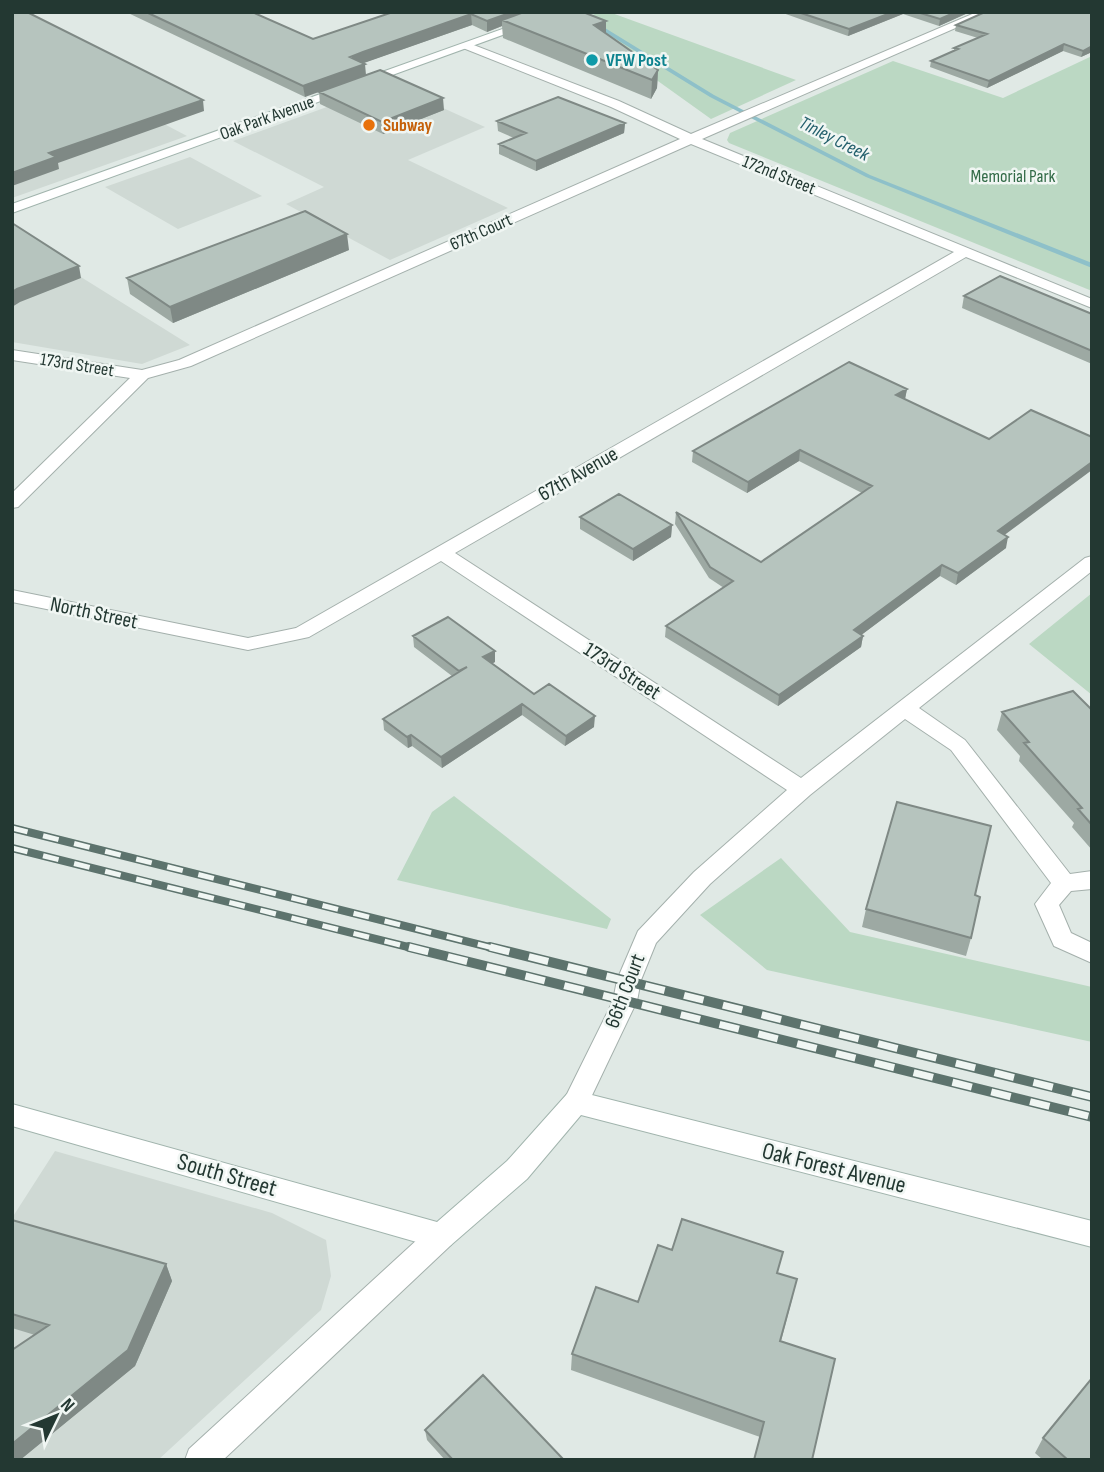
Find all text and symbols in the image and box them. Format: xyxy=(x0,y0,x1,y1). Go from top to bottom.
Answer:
place label: VFW Post xyxy=(606,50,667,71)
marker: VFW Post xyxy=(584,52,600,68)
street label: Oak Park Avenue xyxy=(217,91,317,145)
water label: Tinley Creek xyxy=(795,112,874,167)
place label: Subway xyxy=(383,115,433,136)
marker: Subway xyxy=(361,117,377,133)
street label: 172nd Street xyxy=(739,151,819,199)
park label: Memorial Park xyxy=(971,166,1056,187)
street label: 67th Court xyxy=(447,209,516,255)
street label: 173rd Street xyxy=(39,349,116,381)
street label: 67th Avenue xyxy=(534,441,622,507)
street label: North Street xyxy=(48,592,140,634)
street label: 173rd Street xyxy=(579,637,665,705)
street label: 66th Court xyxy=(599,950,651,1032)
street label: Oak Forest Avenue xyxy=(759,1136,909,1200)
street label: South Street xyxy=(174,1147,280,1203)
north arrow xyxy=(21,1381,91,1451)
text: N xyxy=(55,1394,79,1417)

